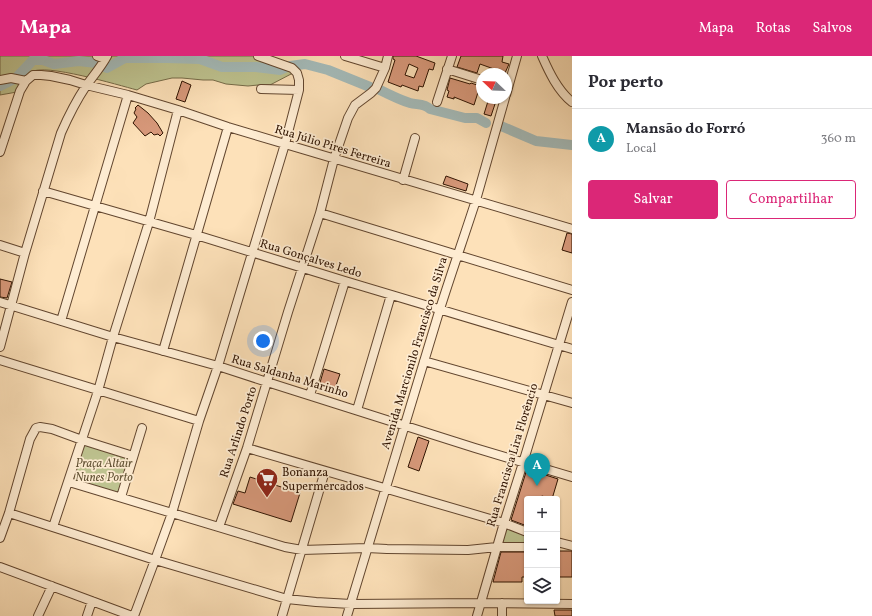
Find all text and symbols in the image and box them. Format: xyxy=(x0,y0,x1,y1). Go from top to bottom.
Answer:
text: Mapa xyxy=(20,15,71,41)
text: Mapa xyxy=(699,19,734,38)
text: Rotas xyxy=(756,19,790,38)
text: Salvos xyxy=(812,19,852,38)
north arrow xyxy=(476,68,512,104)
text: Por perto xyxy=(588,71,663,94)
text: Mansão do Forró xyxy=(626,119,745,140)
street label: Rua Júlio Pires Ferreira xyxy=(272,122,393,172)
text: A xyxy=(596,130,606,148)
text: 360 m xyxy=(821,130,856,148)
text: Local xyxy=(626,140,656,158)
button: Salvar xyxy=(588,180,718,219)
button: Compartilhar xyxy=(726,180,856,219)
street label: Rua Gonçalves Ledo xyxy=(258,236,364,282)
street label: Avenida Marcionilo Francisco da Silva xyxy=(378,255,452,451)
your location xyxy=(253,331,273,351)
street label: Rua Saldanha Marinho xyxy=(229,352,350,402)
street label: Rua Francisca Lira Florêncio xyxy=(483,381,542,529)
street label: Rua Arlindo Porto xyxy=(217,384,261,480)
pin: A xyxy=(524,453,550,486)
park label: Praça Altair Nunes Porto xyxy=(75,456,133,486)
place label: Bonanza Supermercados xyxy=(282,465,364,495)
supermarket icon: Bonanza Supermercados xyxy=(254,466,280,499)
map controls xyxy=(524,496,560,604)
button: + xyxy=(524,496,560,532)
button: − xyxy=(524,532,560,568)
button: layers xyxy=(524,568,560,604)

